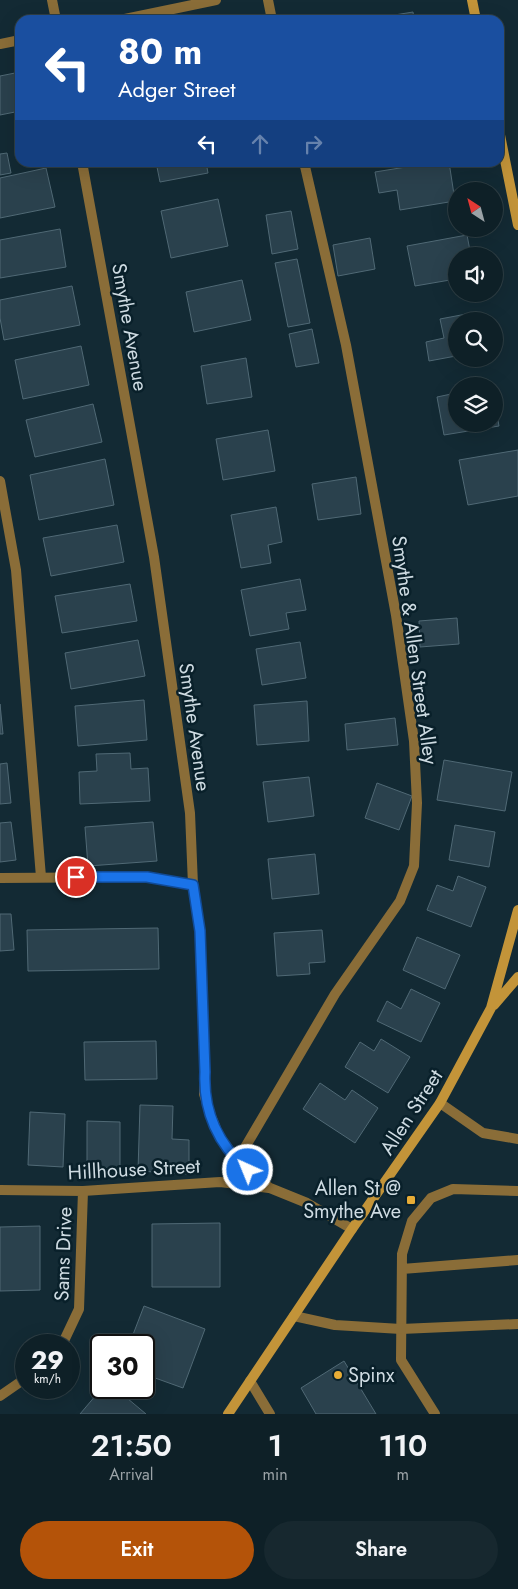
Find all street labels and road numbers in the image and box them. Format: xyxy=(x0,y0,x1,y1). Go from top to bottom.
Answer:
street label: Smythe Avenue xyxy=(104,261,155,393)
street label: Smythe & Allen Street Alley xyxy=(384,534,445,766)
street label: Smythe Avenue xyxy=(171,661,218,793)
street label: Allen Street xyxy=(373,1064,450,1161)
street label: Hillhouse Street xyxy=(67,1152,201,1187)
street label: Sams Drive xyxy=(47,1206,80,1302)

